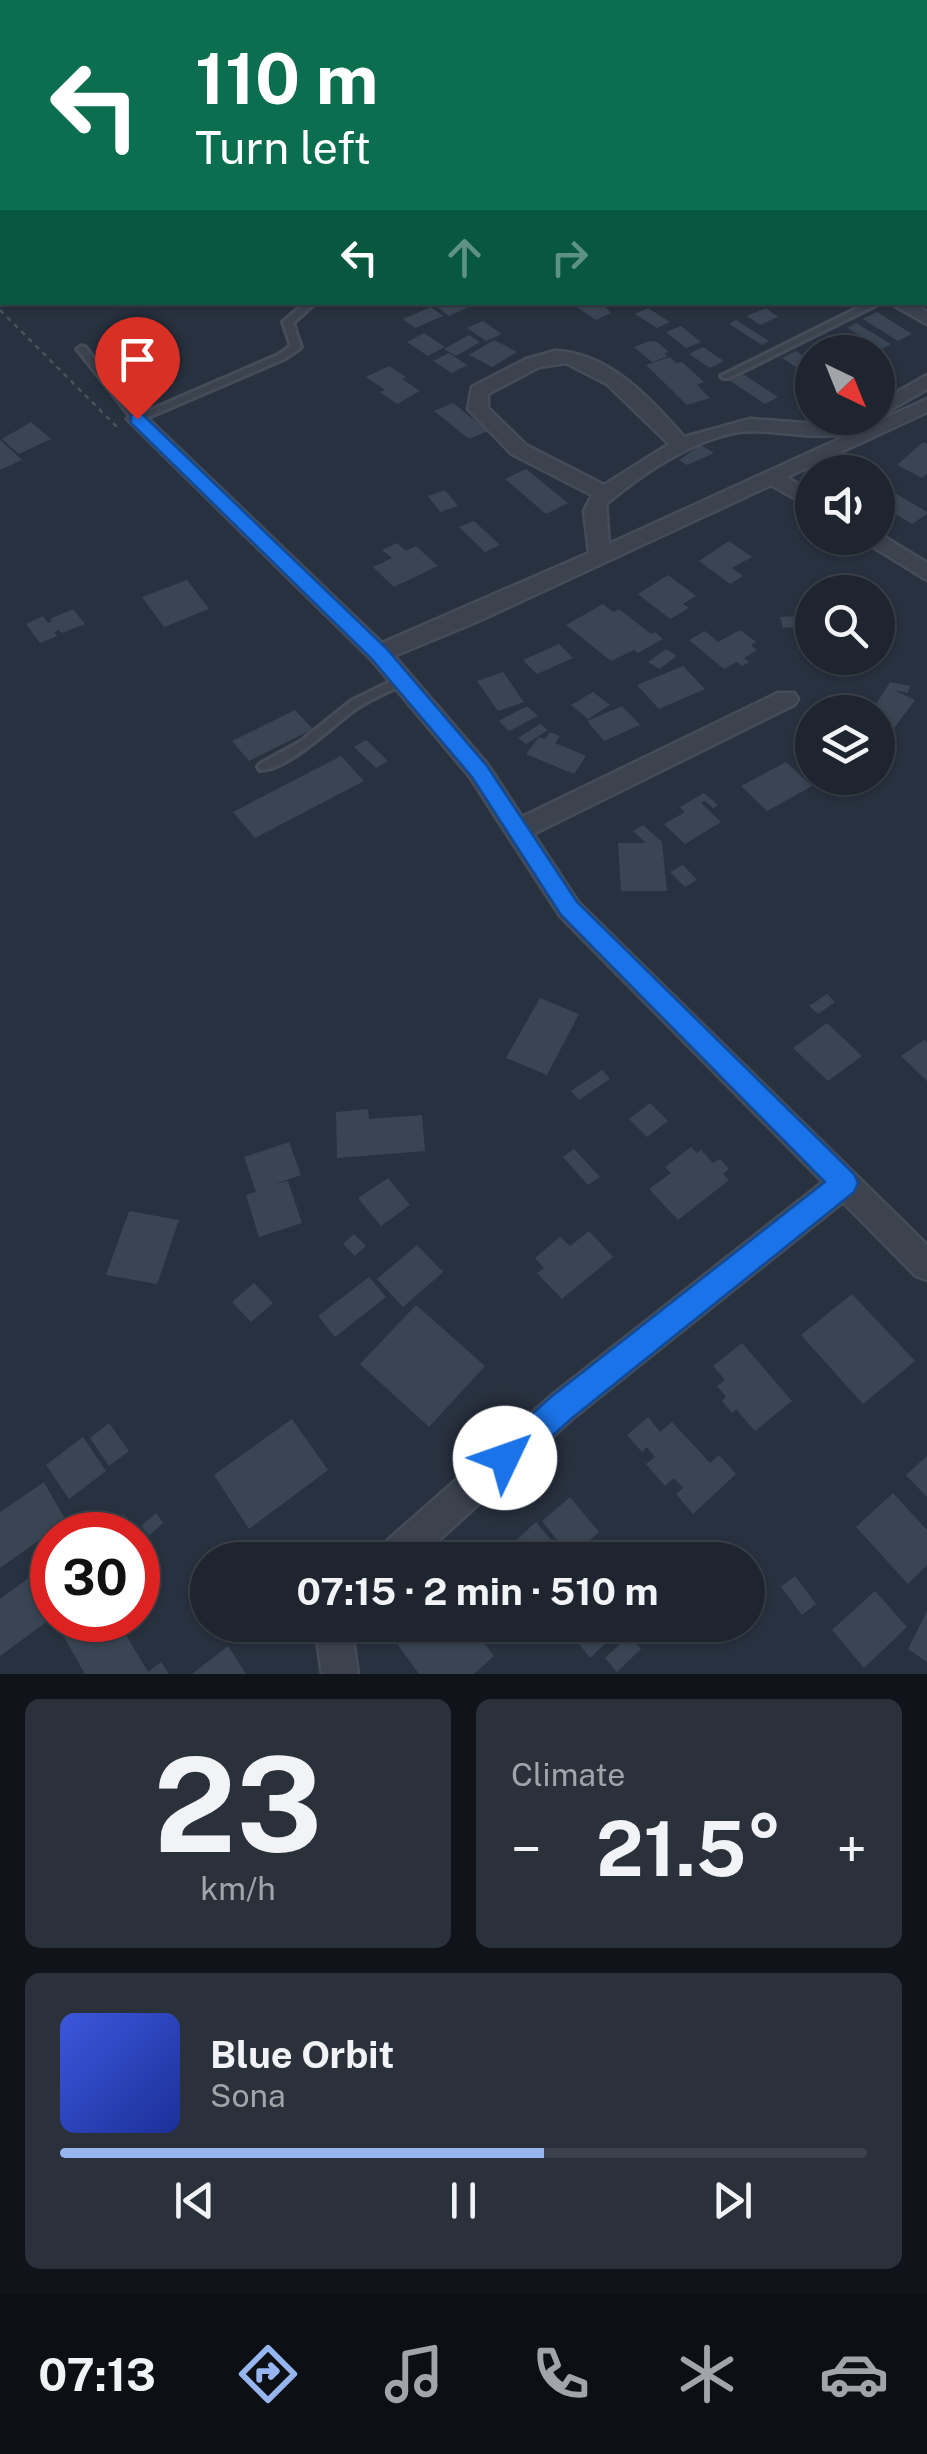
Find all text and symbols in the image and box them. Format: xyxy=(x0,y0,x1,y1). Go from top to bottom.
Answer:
text: 110 m xyxy=(195,37,379,120)
icon: left xyxy=(30,40,160,170)
text: Turn left xyxy=(195,121,371,174)
icon: left xyxy=(332,230,387,285)
icon: ahead xyxy=(437,230,492,285)
icon: right xyxy=(542,230,597,285)
pin xyxy=(95,317,180,420)
icon: arrive xyxy=(110,332,165,387)
north arrow xyxy=(795,335,895,435)
map controls xyxy=(795,335,895,795)
button: sound xyxy=(795,455,895,555)
button: search xyxy=(795,575,895,675)
button: layers xyxy=(795,695,895,795)
position arrow xyxy=(453,1406,557,1510)
speed limit sign: 30 xyxy=(30,1512,160,1642)
text: 07:15 · 2 min · 510 m xyxy=(296,1569,659,1614)
text: 23 xyxy=(153,1729,323,1881)
text: Climate xyxy=(511,1756,625,1793)
text: 21.5° xyxy=(596,1805,782,1893)
text: − xyxy=(511,1817,542,1881)
text: + xyxy=(837,1817,867,1881)
text: km/h xyxy=(200,1870,276,1907)
text: Blue Orbit xyxy=(210,2032,394,2077)
text: Sona xyxy=(210,2077,286,2114)
icon: previous xyxy=(167,2173,222,2228)
icon: pause xyxy=(436,2173,491,2228)
icon: next xyxy=(705,2173,760,2228)
icon: directions xyxy=(233,2339,303,2409)
icon: music xyxy=(379,2339,449,2409)
icon: phone xyxy=(526,2339,596,2409)
icon: climate xyxy=(672,2339,742,2409)
icon: car xyxy=(819,2339,889,2409)
text: 07:13 xyxy=(38,2348,156,2401)

